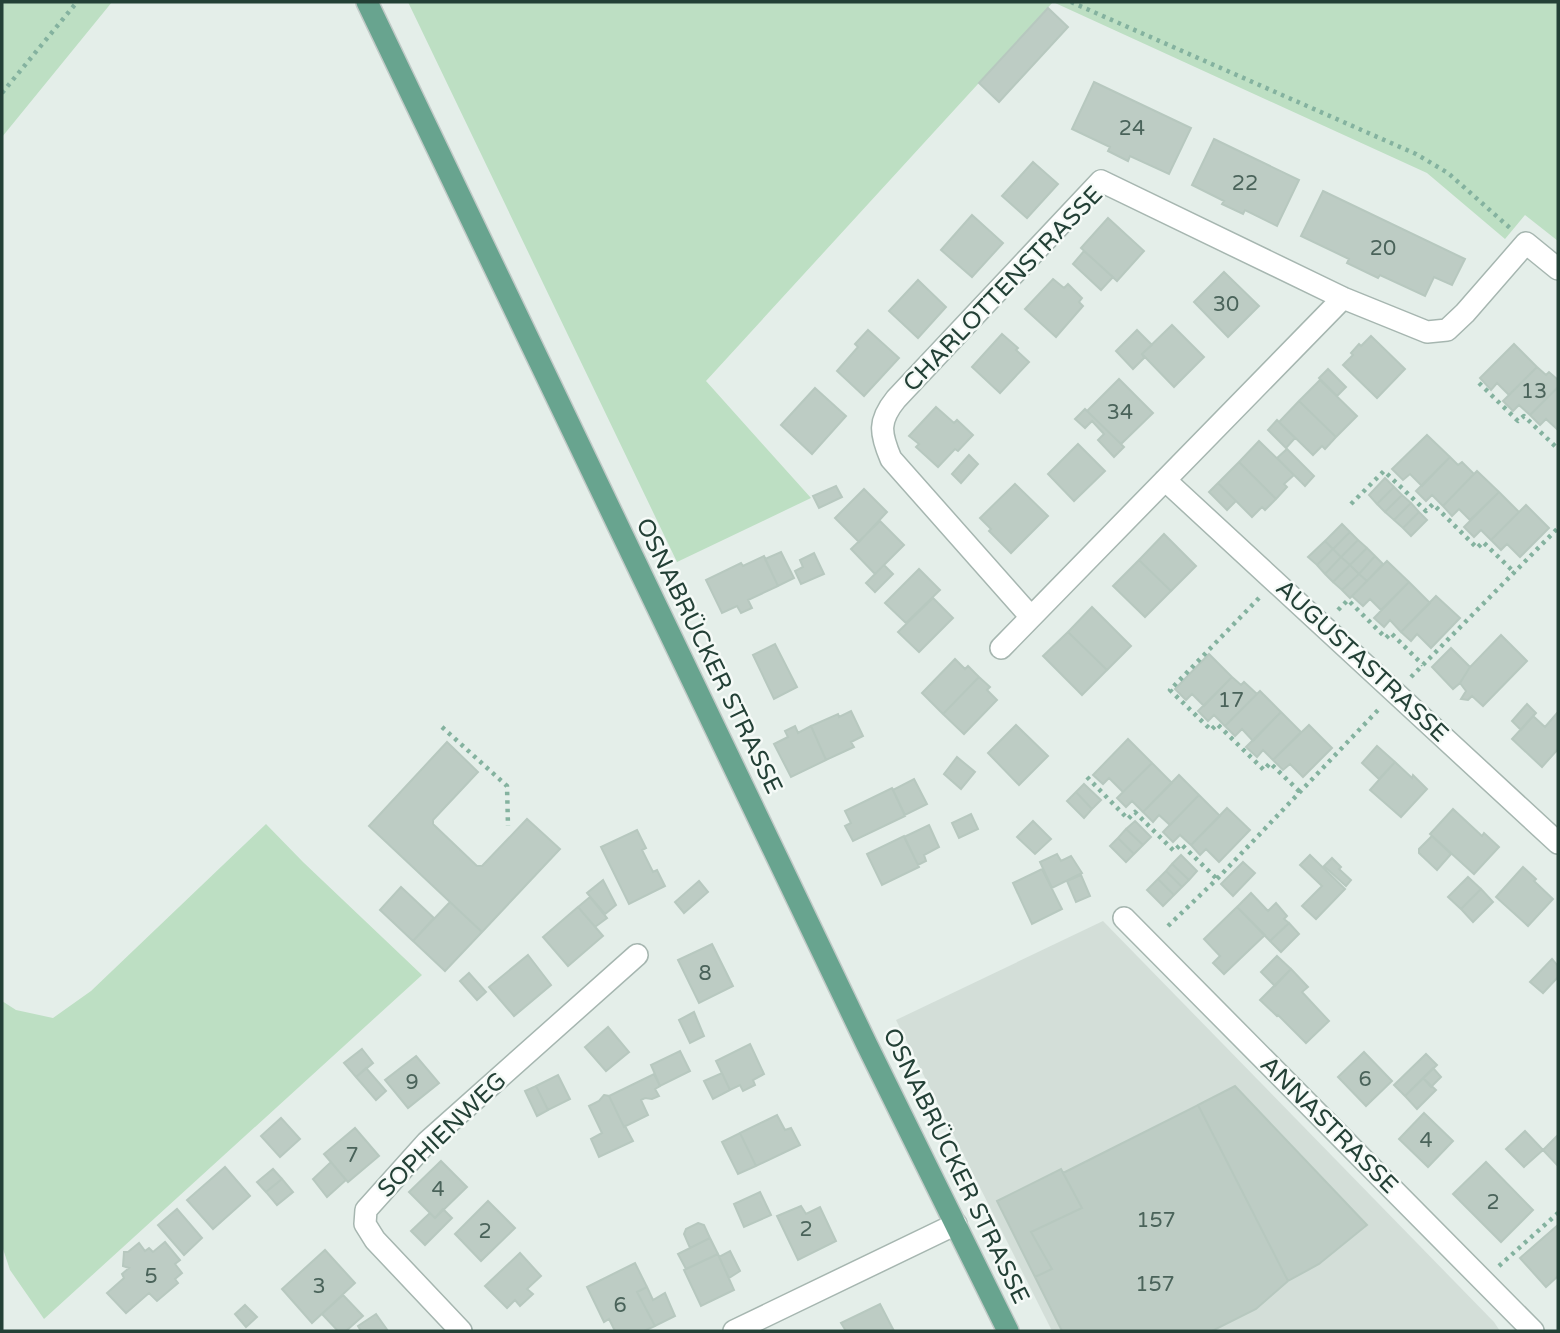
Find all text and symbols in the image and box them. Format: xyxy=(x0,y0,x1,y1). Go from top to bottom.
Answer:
house number: 24 xyxy=(1119,116,1145,141)
house number: 22 xyxy=(1232,171,1258,196)
street label: CHARLOTTENSTRASSE xyxy=(897,180,1109,398)
house number: 20 xyxy=(1370,236,1396,261)
house number: 30 xyxy=(1213,292,1239,317)
house number: 13 xyxy=(1521,379,1547,404)
house number: 34 xyxy=(1107,400,1133,425)
street label: OSNABRÜCKER STRASSE xyxy=(630,513,788,799)
street label: AUGUSTASTRASSE xyxy=(1270,574,1454,748)
house number: 17 xyxy=(1218,688,1244,713)
house number: 8 xyxy=(698,961,712,986)
street label: OSNABRÜCKER STRASSE xyxy=(877,1023,1035,1309)
street label: ANNASTRASSE xyxy=(1254,1050,1404,1200)
street label: SOPHIENWEG xyxy=(372,1066,512,1204)
house number: 6 xyxy=(1358,1067,1372,1092)
house number: 9 xyxy=(405,1070,419,1095)
house number: 4 xyxy=(1419,1128,1433,1153)
house number: 7 xyxy=(345,1143,359,1168)
house number: 4 xyxy=(431,1177,445,1202)
house number: 2 xyxy=(1486,1190,1500,1215)
house number: 157 xyxy=(1136,1208,1176,1233)
house number: 2 xyxy=(799,1217,813,1242)
house number: 2 xyxy=(478,1219,492,1244)
house number: 5 xyxy=(144,1264,158,1289)
house number: 157 xyxy=(1135,1272,1175,1297)
house number: 3 xyxy=(312,1274,326,1299)
house number: 6 xyxy=(613,1293,627,1318)

